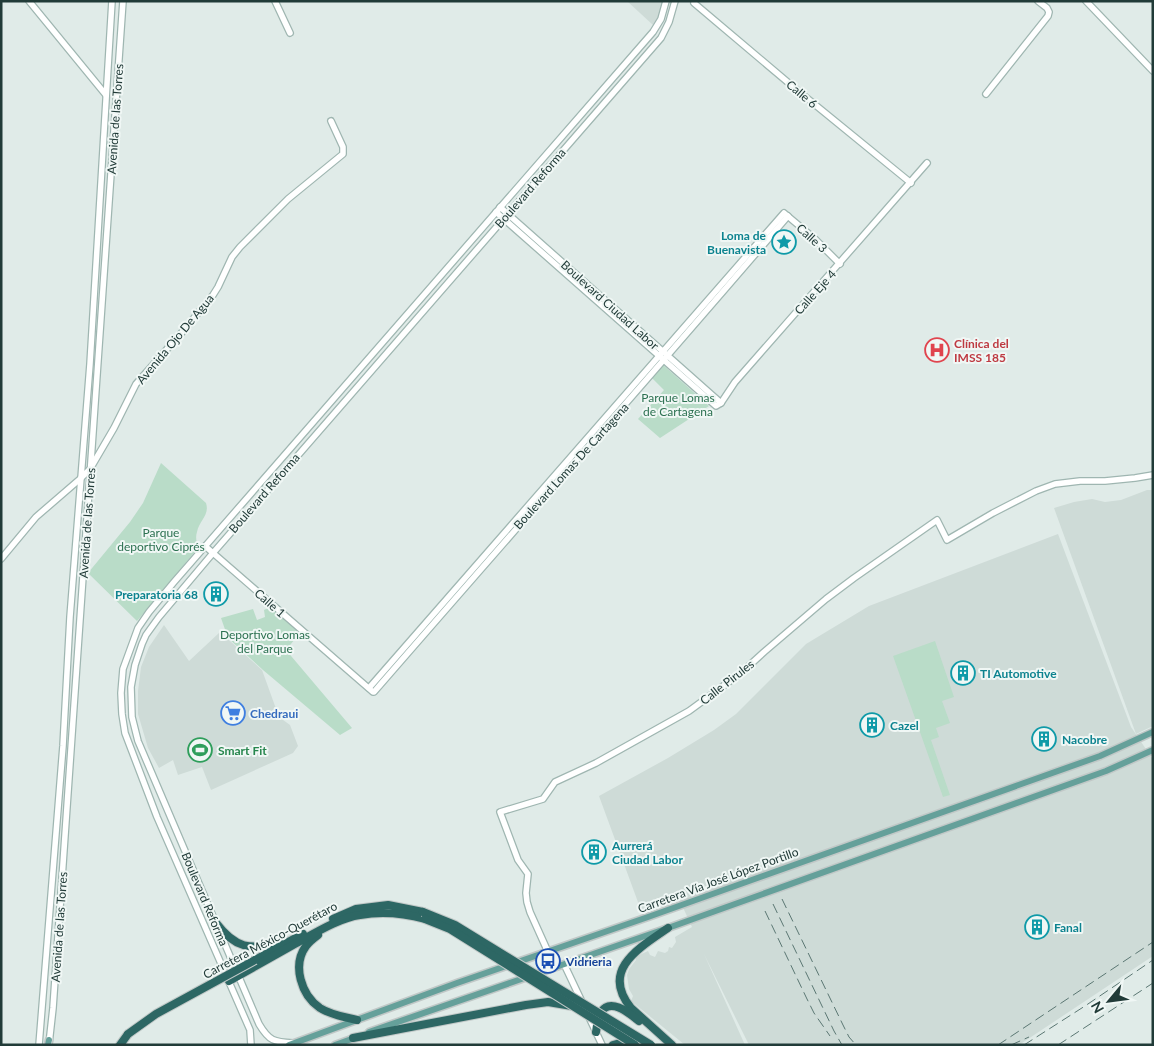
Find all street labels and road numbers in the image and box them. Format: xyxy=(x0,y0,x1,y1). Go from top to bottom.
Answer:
street label: Avenida de las Torres xyxy=(104,63,126,175)
street label: Calle 6 xyxy=(783,77,821,111)
street label: Boulevard Reforma xyxy=(491,145,569,231)
street label: Calle 3 xyxy=(794,220,830,256)
street label: Boulevard Ciudad Labor xyxy=(558,257,662,353)
street label: Calle Eje 4 xyxy=(791,266,839,318)
street label: Avenida Ojo De Agua xyxy=(133,291,217,387)
street label: Boulevard Lomas De Cartagena xyxy=(510,400,632,532)
street label: Boulevard Reforma xyxy=(225,450,303,536)
street label: Avenida de las Torres xyxy=(76,467,98,579)
street label: Calle 1 xyxy=(251,586,289,620)
street label: Calle Pirules xyxy=(697,656,757,708)
street label: Carretera Vía José López Portillo xyxy=(636,844,801,916)
street label: Boulevard Reforma xyxy=(178,850,232,948)
street label: Avenida de las Torres xyxy=(48,871,70,983)
street label: Carretera México-Querétaro xyxy=(200,898,340,982)

